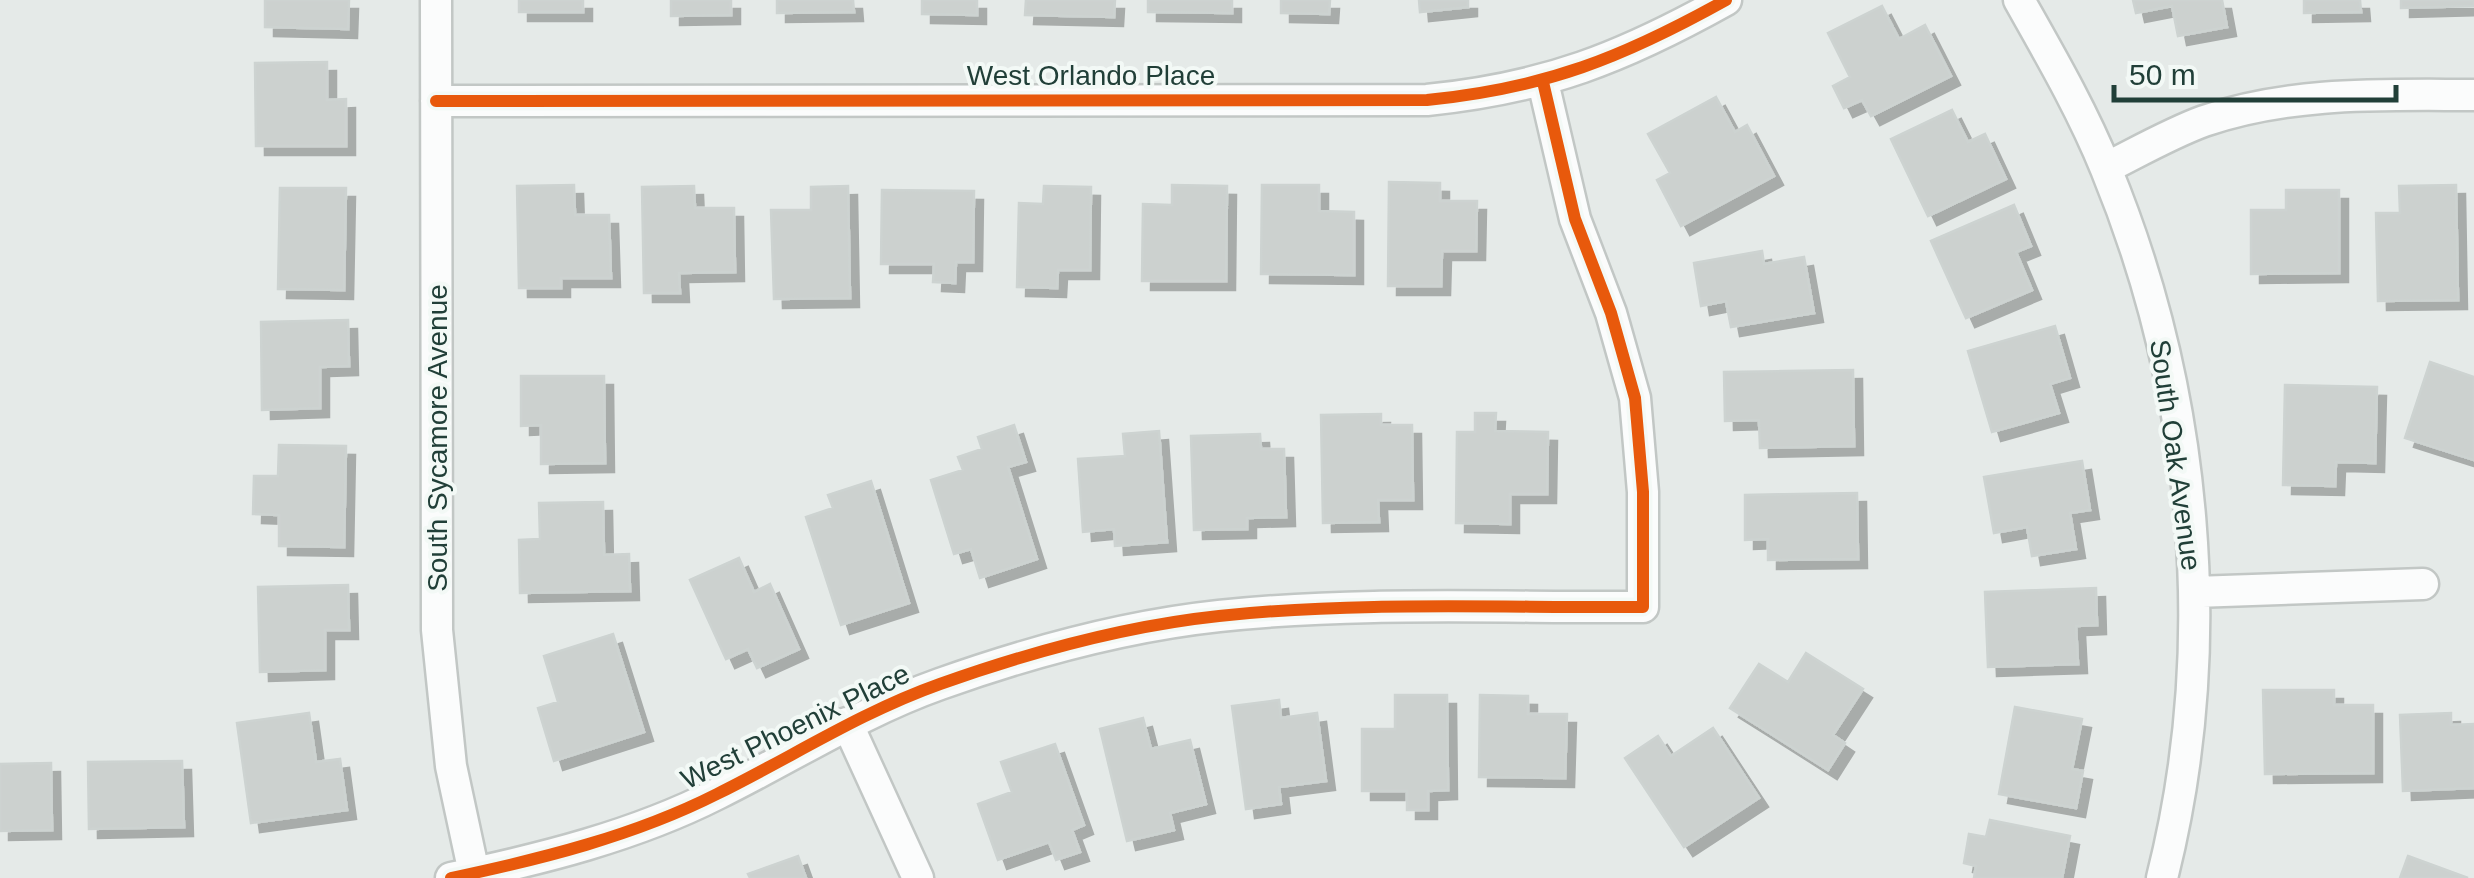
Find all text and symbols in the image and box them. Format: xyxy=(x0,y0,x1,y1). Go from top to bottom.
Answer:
scale bar xyxy=(2114,40,2396,102)
text: 50 m xyxy=(2129,58,2196,91)
street label: West Orlando Place xyxy=(967,60,1215,91)
street label: South Sycamore Avenue xyxy=(422,284,453,592)
street label: South Oak Avenue xyxy=(2144,338,2207,573)
street label: West Phoenix Place xyxy=(676,658,914,795)

